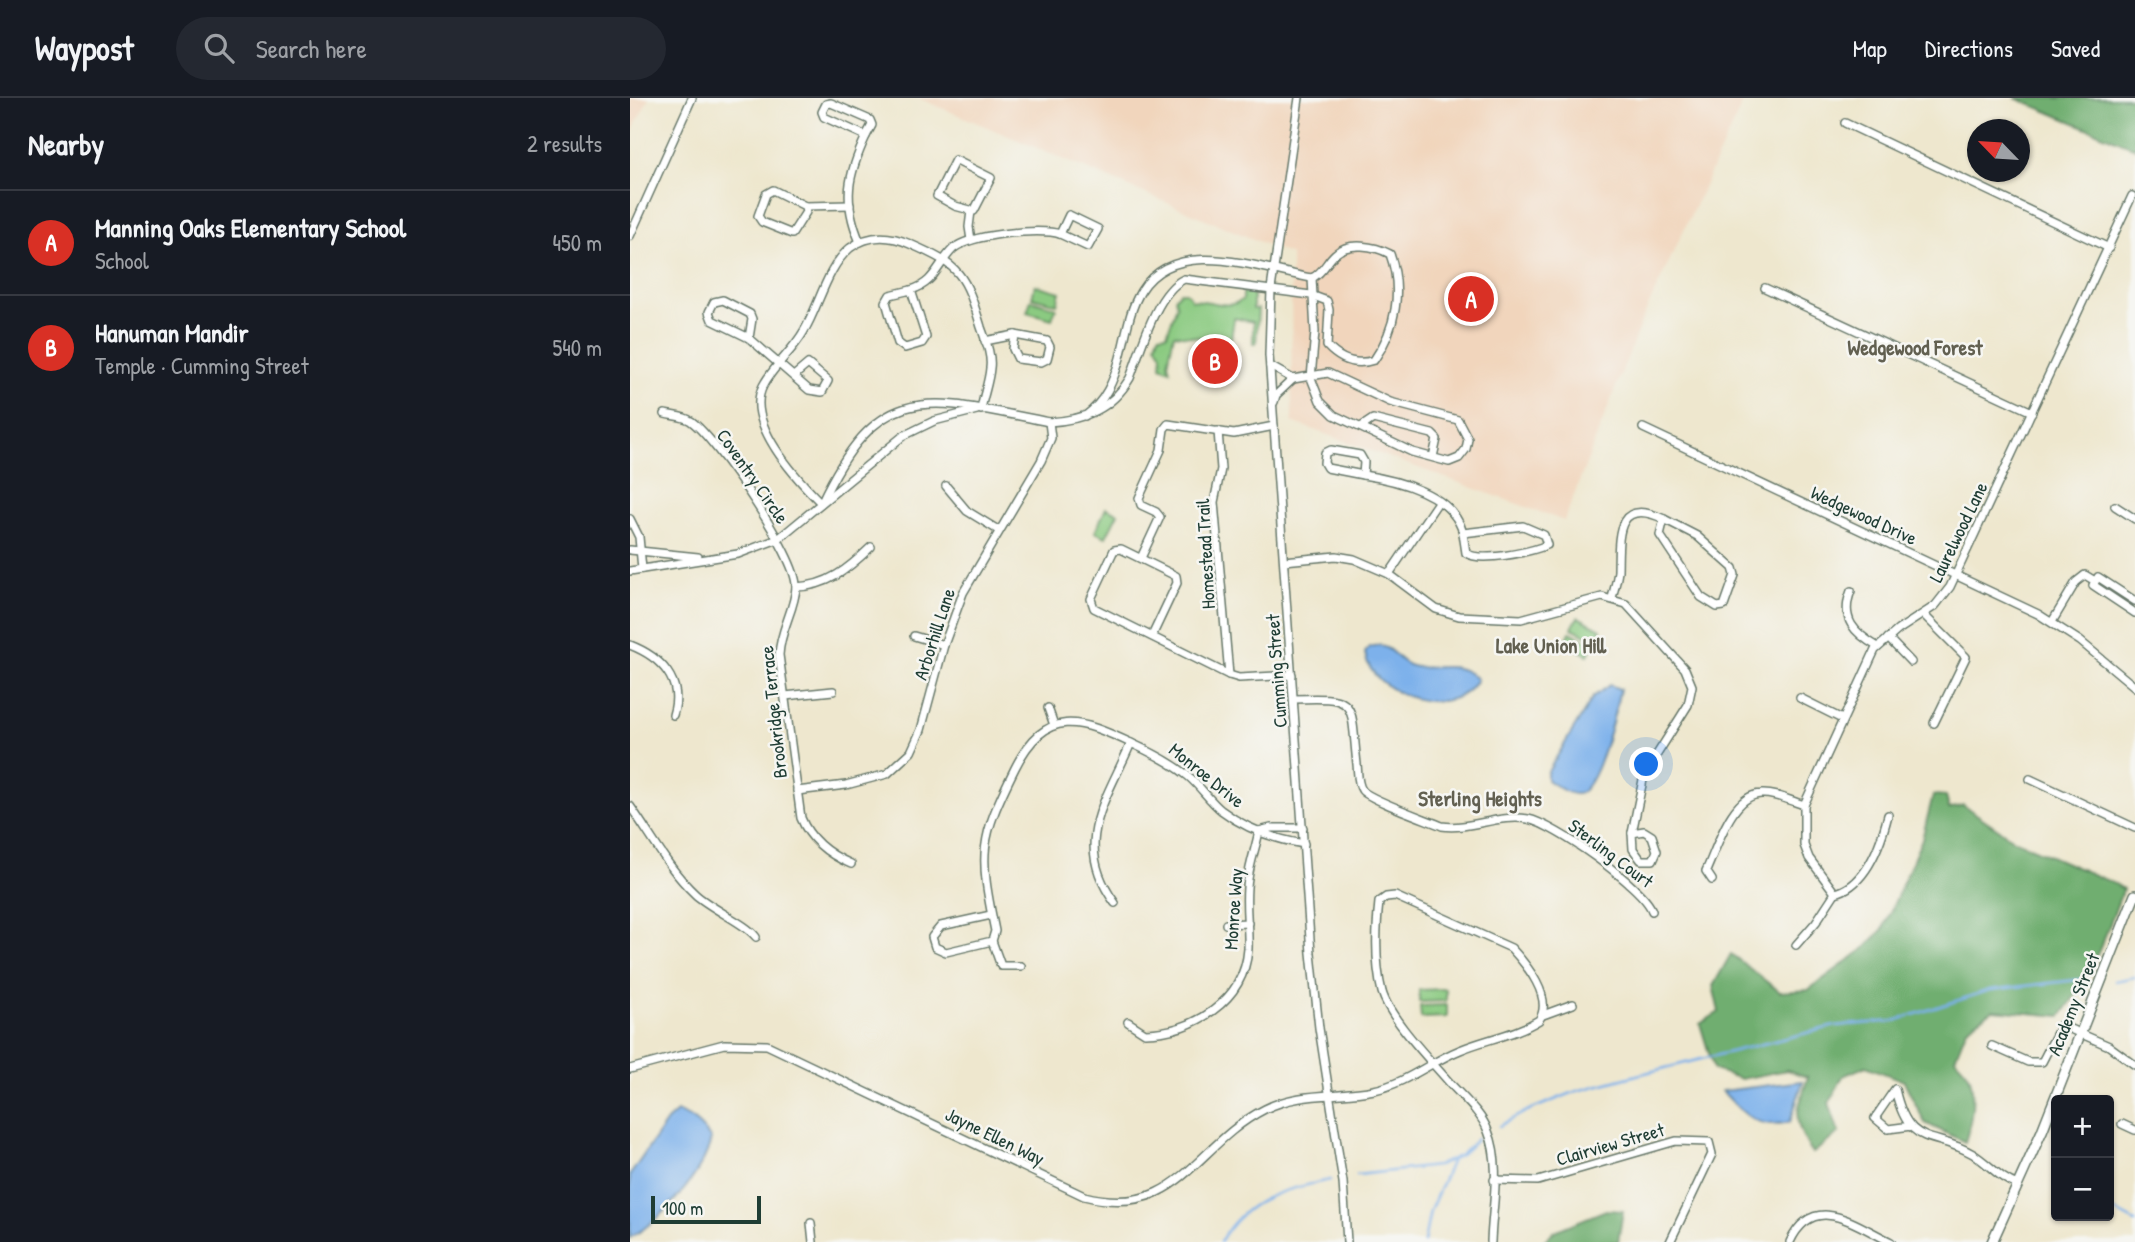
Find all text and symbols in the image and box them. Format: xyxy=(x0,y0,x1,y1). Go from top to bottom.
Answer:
search box xyxy=(176,17,666,80)
text: Waypost xyxy=(35,26,134,70)
icon: search xyxy=(200,29,238,67)
text: Search here xyxy=(256,31,367,66)
text: Map xyxy=(1853,32,1887,64)
text: Directions xyxy=(1925,32,2013,64)
text: Saved xyxy=(2051,32,2100,64)
north arrow xyxy=(1967,119,2030,182)
text: Nearby xyxy=(28,124,104,164)
text: 2 results xyxy=(527,128,602,159)
text: Manning Oaks Elementary School xyxy=(95,210,406,245)
text: A xyxy=(45,227,57,258)
text: 450 m xyxy=(552,227,602,258)
text: School xyxy=(95,245,149,276)
pin: A xyxy=(1448,273,1494,325)
text: Hanuman Mandir xyxy=(95,315,249,350)
text: B xyxy=(45,332,57,363)
text: 540 m xyxy=(552,332,602,363)
district label: Wedgewood Forest xyxy=(1848,333,1983,363)
pin: B xyxy=(1192,335,1238,387)
text: Temple · Cumming Street xyxy=(95,350,309,381)
street label: Coventry Circle xyxy=(711,423,795,529)
street label: Laurelwood Lane xyxy=(1923,477,1994,587)
street label: Wedgewood Drive xyxy=(1807,479,1922,551)
street label: Homestead Trail xyxy=(1189,497,1221,610)
street label: Arborhill Lane xyxy=(907,584,961,683)
street label: Cumming Street xyxy=(1259,613,1293,729)
district label: Lake Union Hill xyxy=(1496,631,1607,660)
street label: Brookridge Terrace xyxy=(753,644,793,779)
street label: Monroe Drive xyxy=(1164,737,1251,814)
your location xyxy=(1629,747,1663,781)
district label: Sterling Heights xyxy=(1418,784,1542,814)
street label: Sterling Court xyxy=(1563,812,1659,894)
street label: Monroe Way xyxy=(1217,867,1249,951)
street label: Academy Street xyxy=(2041,948,2106,1059)
map controls xyxy=(2051,1095,2114,1221)
button: + xyxy=(2051,1095,2114,1158)
street label: Jayne Ellen Way xyxy=(941,1101,1049,1171)
street label: Clairview Street xyxy=(1553,1116,1668,1172)
button: − xyxy=(2051,1158,2114,1221)
scale bar xyxy=(651,1193,761,1225)
text: 100 m xyxy=(662,1195,703,1221)

